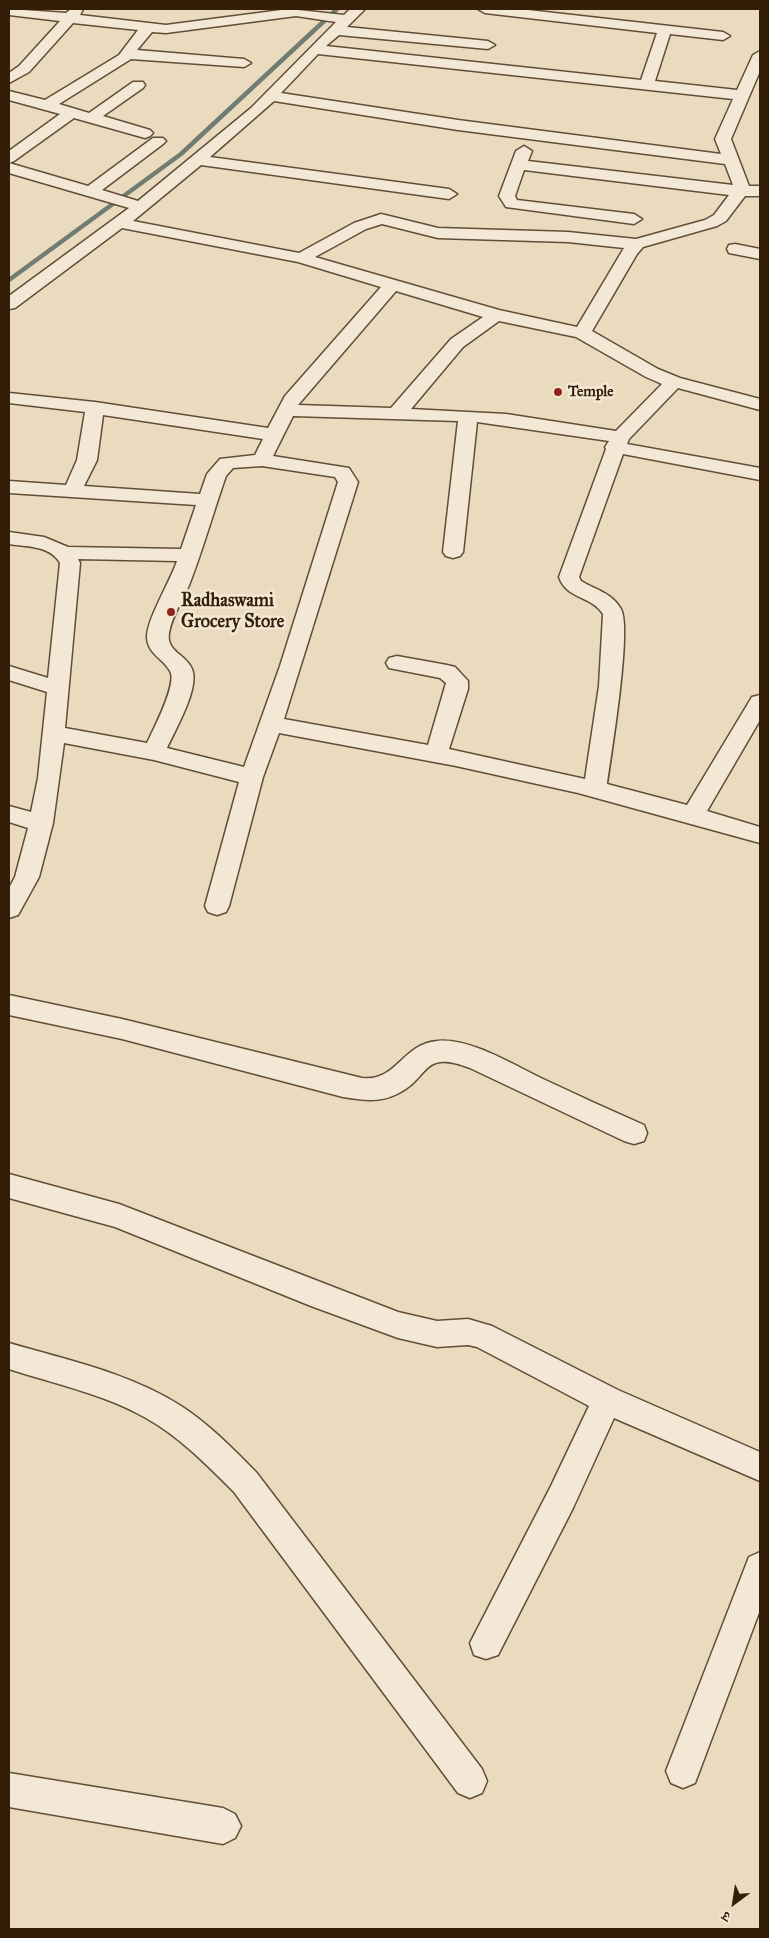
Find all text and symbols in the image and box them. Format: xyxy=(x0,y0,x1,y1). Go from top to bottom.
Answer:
place label: Temple xyxy=(568,383,614,401)
marker: Temple xyxy=(552,386,564,398)
place label: Radhaswami Grocery Store xyxy=(181,591,284,634)
marker: Radhaswami Grocery Store xyxy=(165,606,177,618)
north arrow xyxy=(709,1878,759,1928)
text: उ xyxy=(719,1907,733,1925)

